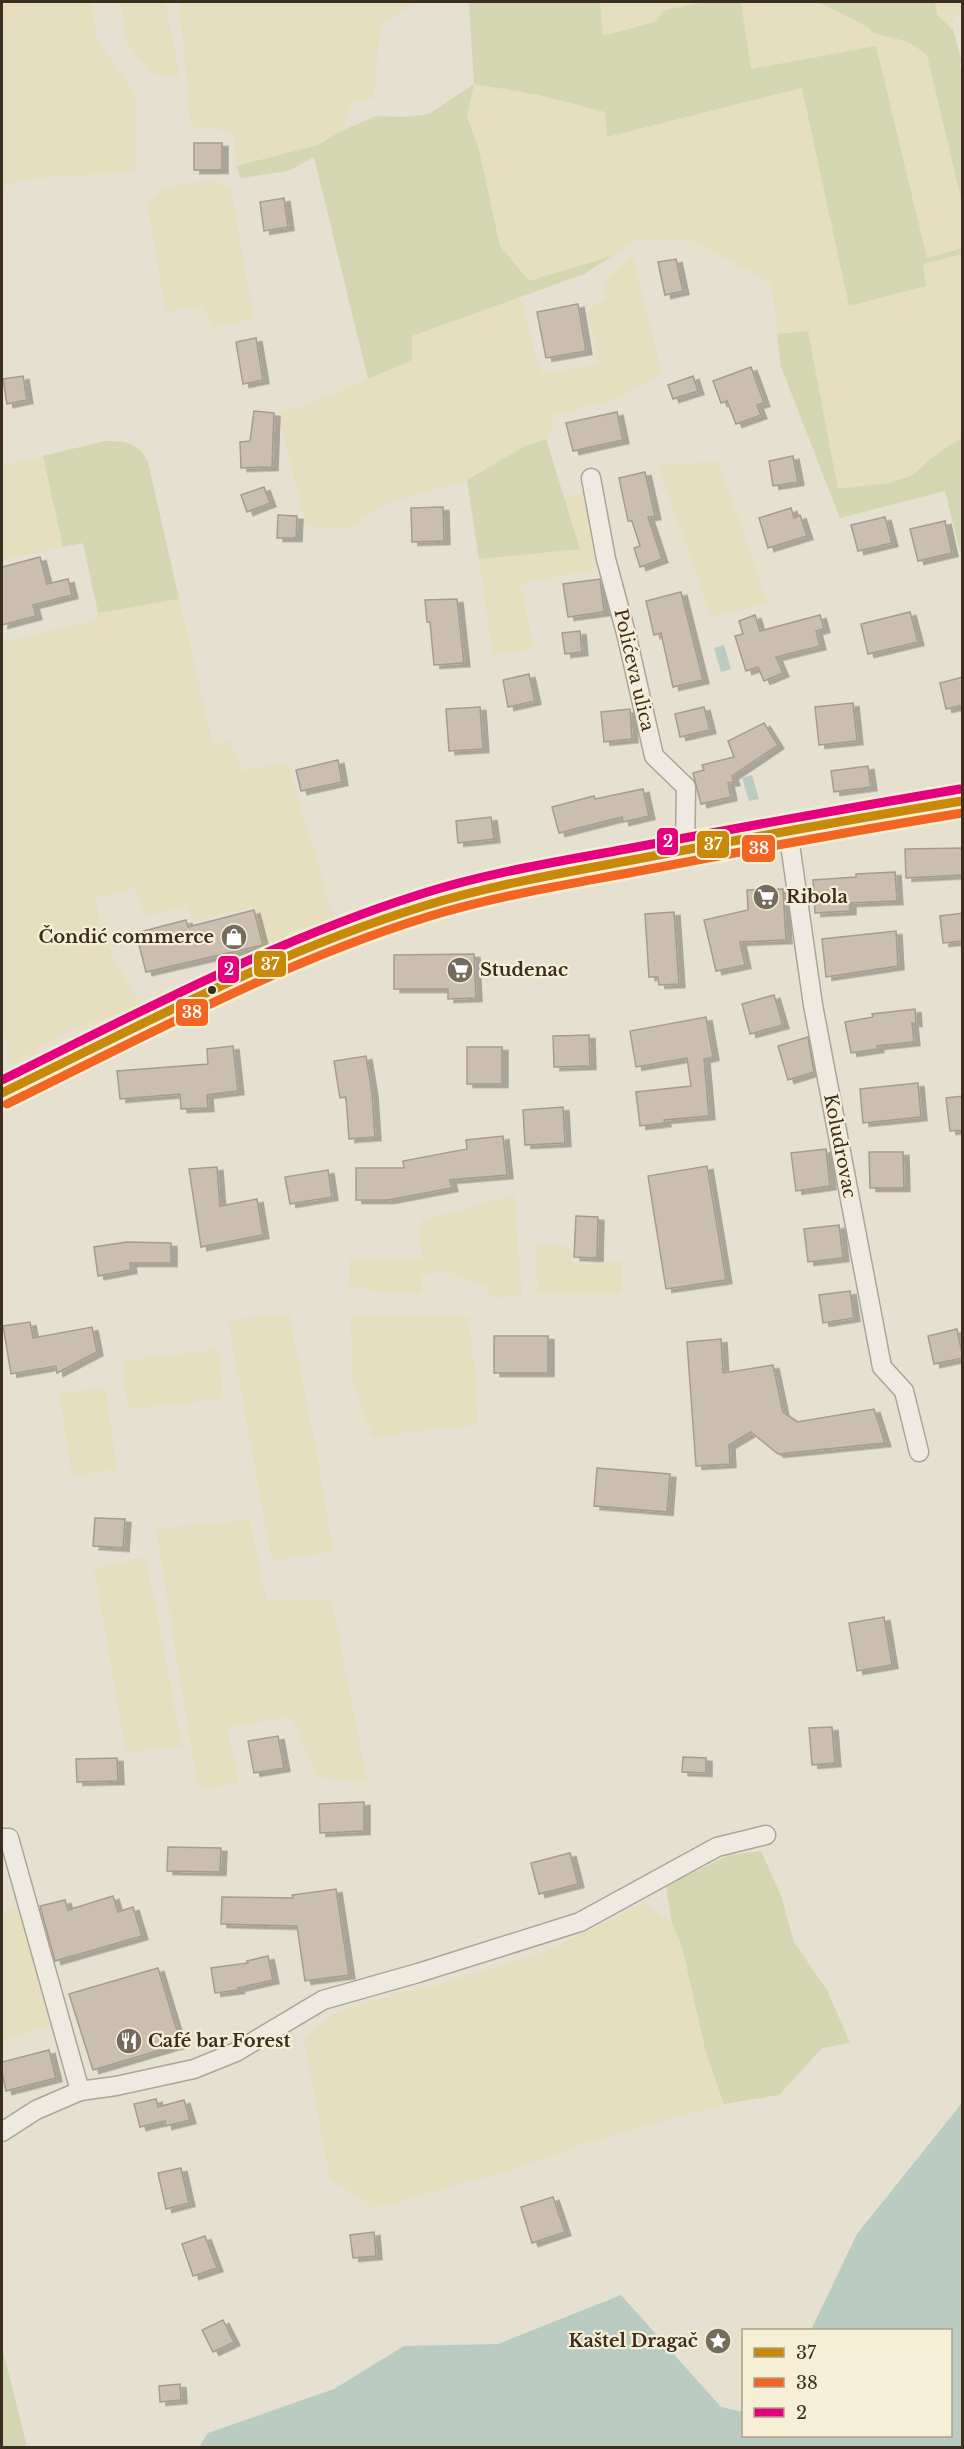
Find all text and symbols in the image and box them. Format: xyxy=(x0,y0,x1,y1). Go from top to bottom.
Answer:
street label: Polićeva ulica xyxy=(609,607,659,733)
line badge: 2 xyxy=(656,827,679,856)
line badge: 37 xyxy=(696,830,730,859)
text: 2 xyxy=(663,831,673,851)
text: 37 xyxy=(704,834,723,854)
line badge: 38 xyxy=(741,834,776,863)
text: 38 xyxy=(749,838,769,858)
supermarket icon: Ribola xyxy=(751,882,781,912)
place label: Ribola xyxy=(786,886,849,908)
shop icon: Čondić commerce xyxy=(219,922,249,952)
place label: Čondić commerce xyxy=(38,925,214,948)
line badge: 37 xyxy=(253,950,287,978)
text: 37 xyxy=(261,954,280,974)
line badge: 2 xyxy=(217,955,240,984)
supermarket icon: Studenac xyxy=(445,955,475,985)
text: 2 xyxy=(224,959,234,979)
place label: Studenac xyxy=(480,959,568,981)
unlabelled marker xyxy=(206,984,218,996)
line badge: 38 xyxy=(175,998,209,1027)
text: 38 xyxy=(182,1002,202,1022)
street label: Koludrovac xyxy=(819,1092,861,1200)
restaurant icon: Café bar Forest xyxy=(114,2026,144,2056)
place label: Café bar Forest xyxy=(148,2030,290,2052)
place icon: Kaštel Dragač xyxy=(703,2326,733,2356)
legend xyxy=(742,2329,952,2437)
place label: Kaštel Dragač xyxy=(569,2330,698,2352)
text: 37 xyxy=(796,2342,817,2364)
text: 38 xyxy=(796,2372,818,2394)
text: 2 xyxy=(796,2402,807,2424)

